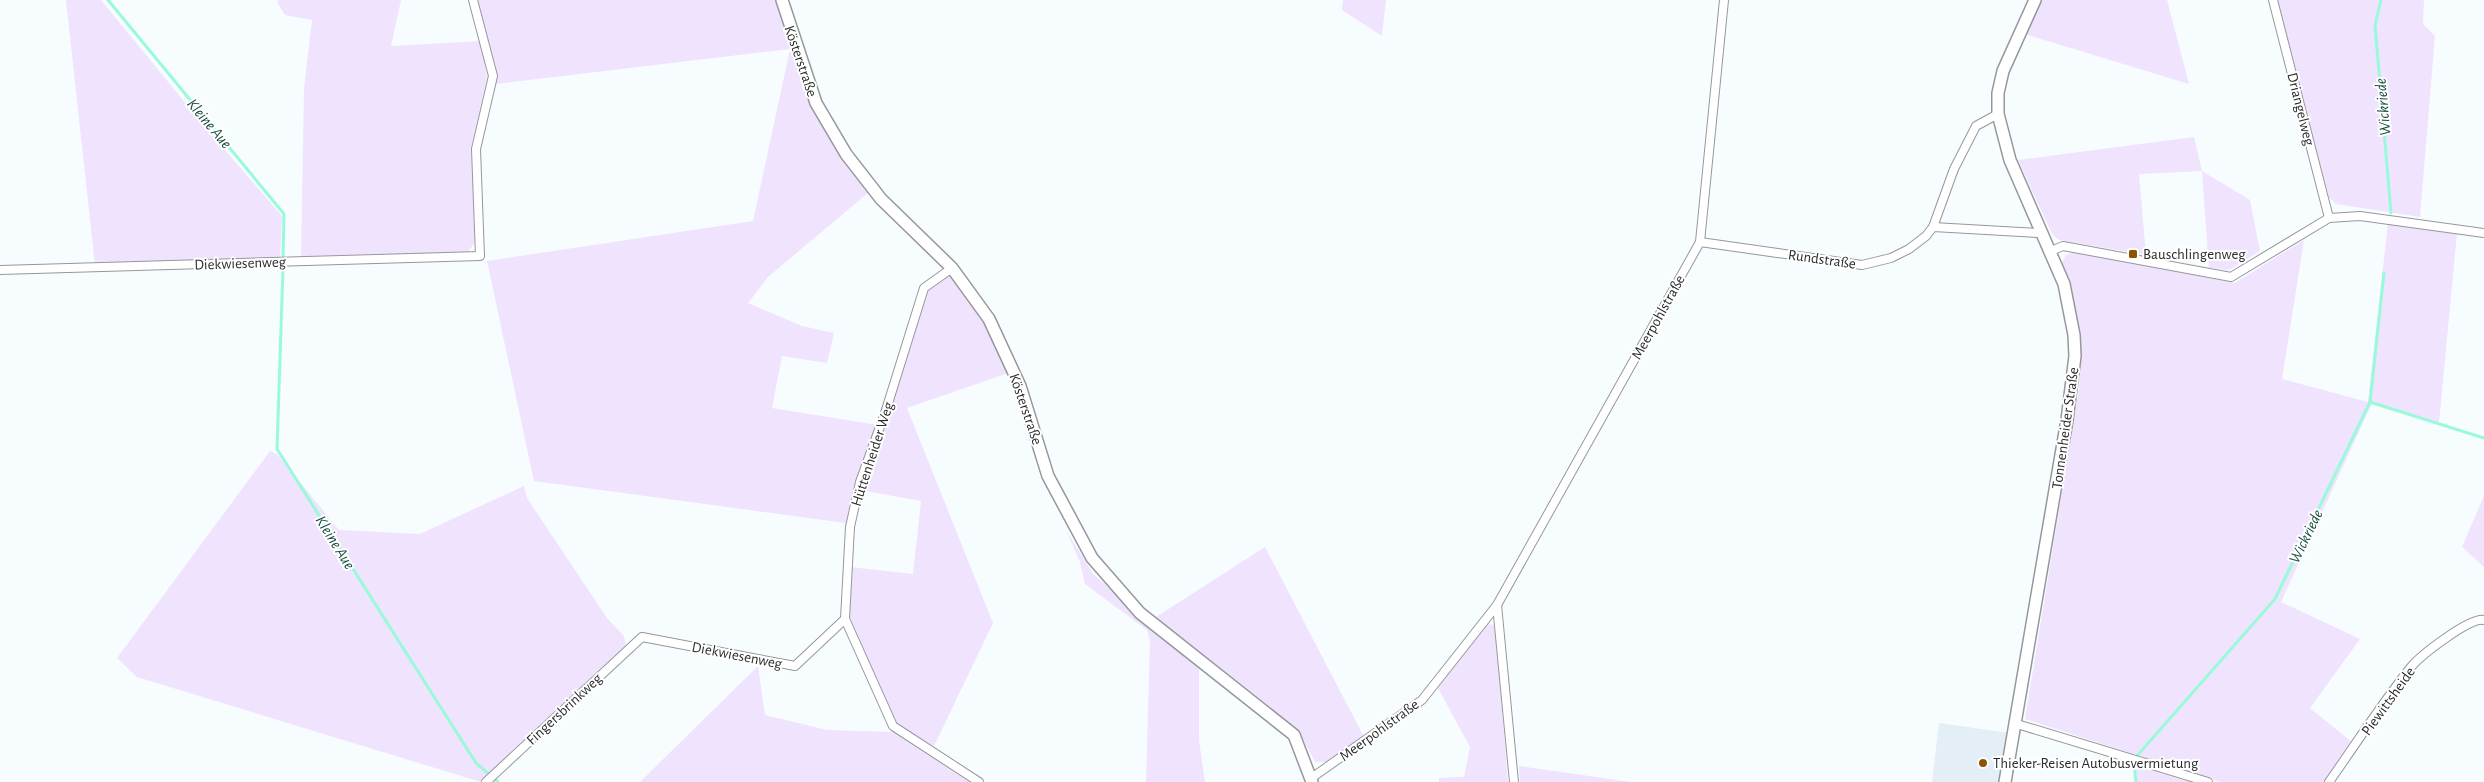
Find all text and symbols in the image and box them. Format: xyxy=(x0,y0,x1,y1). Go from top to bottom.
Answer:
street label: Kösterstraße xyxy=(781,24,820,99)
street label: Driangelweg xyxy=(2284,71,2317,148)
water label: Wickriede xyxy=(2373,77,2393,136)
water label: Kleine Aue xyxy=(184,96,235,152)
street label: Rundstraße xyxy=(1787,247,1857,272)
place label: Bauschlingenweg xyxy=(2143,247,2246,262)
marker: Bauschlingenweg xyxy=(2127,248,2139,260)
street label: Diekwiesenweg xyxy=(194,254,287,273)
street label: Meerpohlstraße xyxy=(1629,272,1688,362)
street label: Tonnenheider Straße xyxy=(2050,366,2081,490)
street label: Kösterstraße xyxy=(1006,372,1045,447)
street label: Hüttenheider Weg xyxy=(849,399,897,508)
water label: Wickriede xyxy=(2286,507,2326,566)
water label: Kleine Aue xyxy=(313,513,358,572)
street label: Diekwiesenweg xyxy=(691,639,784,672)
street label: Piewittsheide xyxy=(2359,664,2418,738)
street label: Fingersbrinkweg xyxy=(524,670,605,748)
street label: Meerpohlstraße xyxy=(1337,697,1422,764)
place label: Thieker-Reisen Autobusvermietung xyxy=(1993,756,2199,771)
marker: Thieker-Reisen Autobusvermietung xyxy=(1977,757,1989,769)

